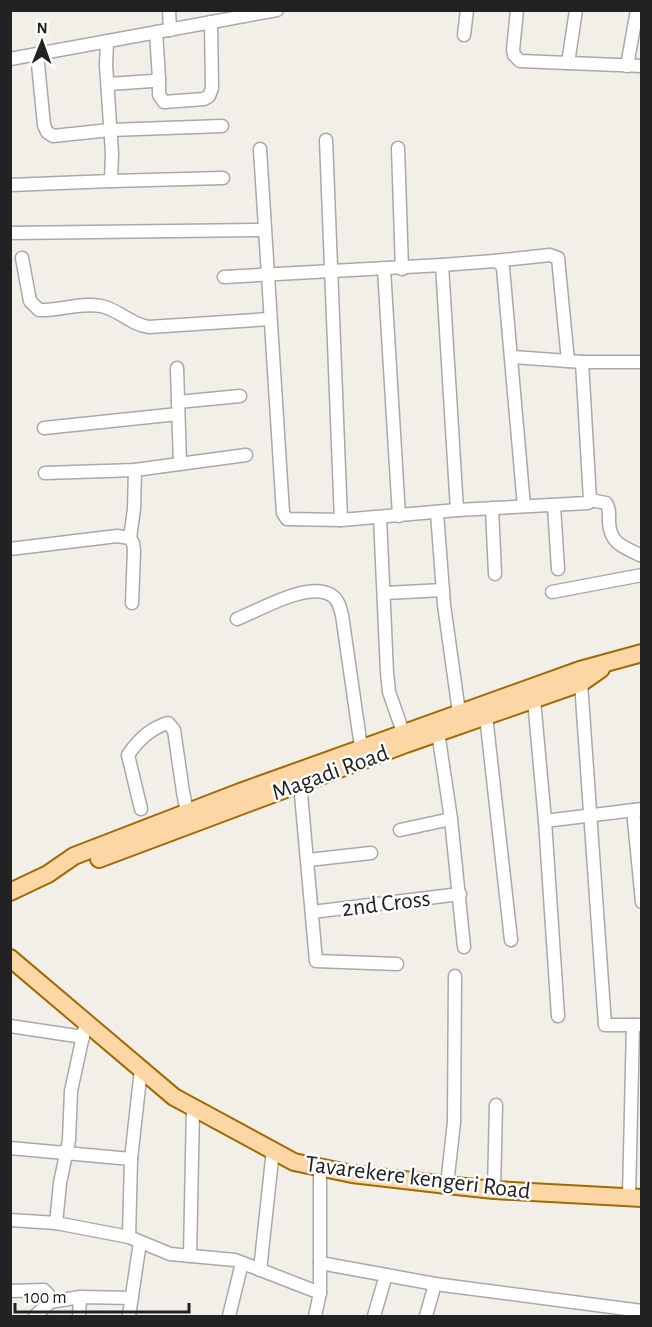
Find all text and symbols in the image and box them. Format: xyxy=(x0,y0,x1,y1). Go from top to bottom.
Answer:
north arrow xyxy=(12,12,72,72)
text: N xyxy=(37,20,48,36)
street label: Magadi Road xyxy=(269,741,392,805)
street label: 2nd Cross xyxy=(341,887,432,921)
street label: Tavarekere kengeri Road xyxy=(304,1152,532,1204)
scale bar xyxy=(15,1276,189,1314)
text: 100 m xyxy=(24,1289,67,1307)

